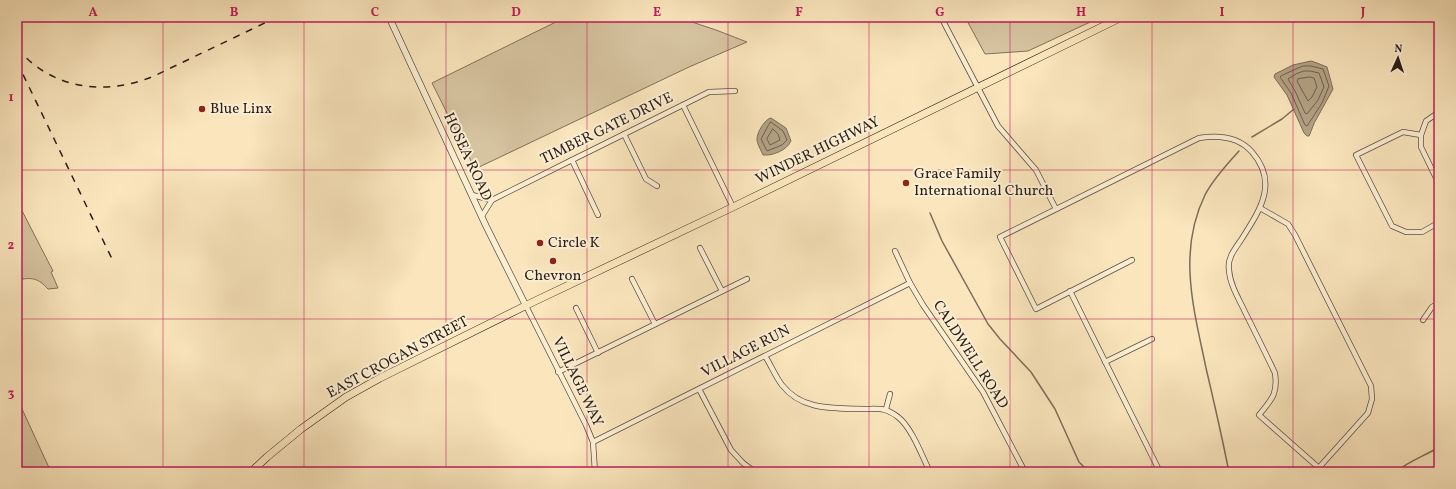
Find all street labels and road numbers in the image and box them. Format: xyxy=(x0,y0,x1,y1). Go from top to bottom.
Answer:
street label: TIMBER GATE DRIVE xyxy=(537,88,677,170)
street label: HOSEA ROAD xyxy=(437,109,497,205)
street label: WINDER HIGHWAY xyxy=(752,112,884,190)
street label: CALDWELL ROAD xyxy=(927,297,1013,413)
street label: EAST CROGAN STREET xyxy=(324,312,473,404)
street label: VILLAGE RUN xyxy=(698,321,794,383)
street label: VILLAGE WAY xyxy=(546,334,608,431)

